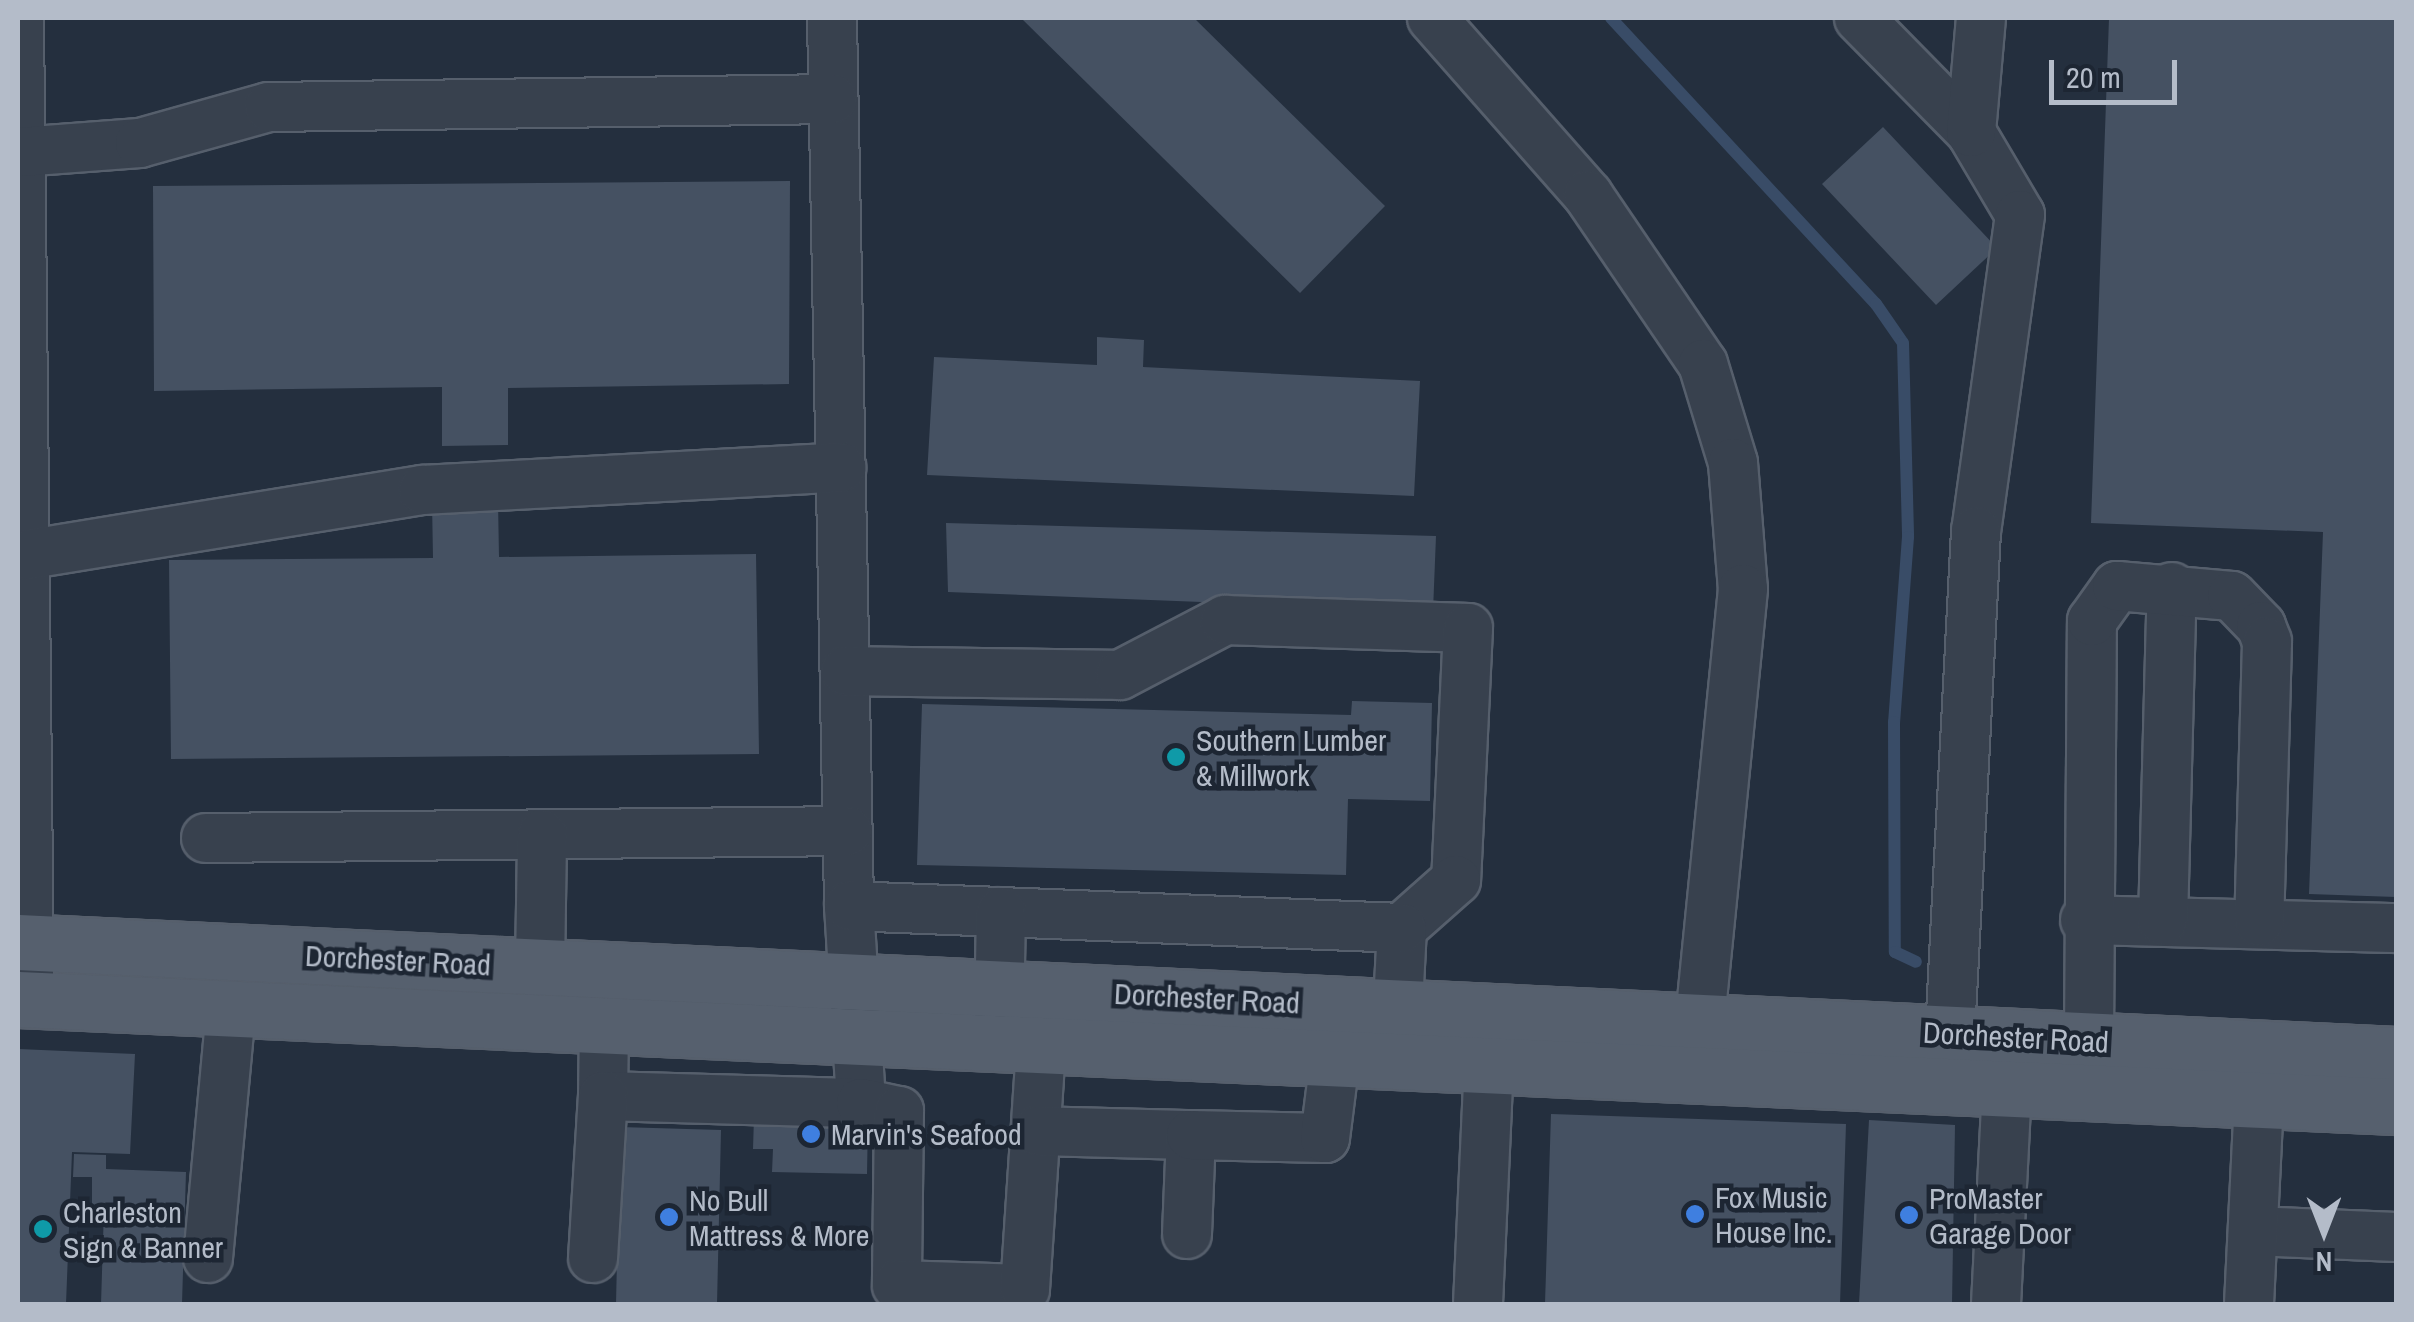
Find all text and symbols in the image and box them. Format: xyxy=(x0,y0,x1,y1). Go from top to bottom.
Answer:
scale bar xyxy=(2054,40,2182,102)
text: 20 m xyxy=(2066,57,2121,97)
place label: Southern Lumber & Millwork xyxy=(1196,722,1386,792)
marker: Southern Lumber & Millwork xyxy=(1165,746,1187,768)
street label: Dorchester Road xyxy=(304,937,492,983)
street label: Dorchester Road xyxy=(1113,975,1301,1021)
street label: Dorchester Road xyxy=(1922,1014,2110,1060)
place label: Marvin's Seafood xyxy=(831,1116,1022,1152)
marker: Marvin's Seafood xyxy=(800,1123,822,1145)
place label: Fox Music House Inc. xyxy=(1715,1179,1833,1250)
place label: ProMaster Garage Door xyxy=(1929,1180,2071,1250)
place label: No Bull Mattress & More xyxy=(689,1182,869,1252)
north arrow xyxy=(2274,1182,2374,1282)
place label: Charleston Sign & Banner xyxy=(63,1194,223,1264)
marker: Fox Music House Inc. xyxy=(1684,1203,1706,1225)
marker: ProMaster Garage Door xyxy=(1898,1204,1920,1226)
marker: No Bull Mattress & More xyxy=(658,1206,680,1228)
marker: Charleston Sign & Banner xyxy=(32,1218,54,1240)
text: N xyxy=(2316,1243,2332,1281)

